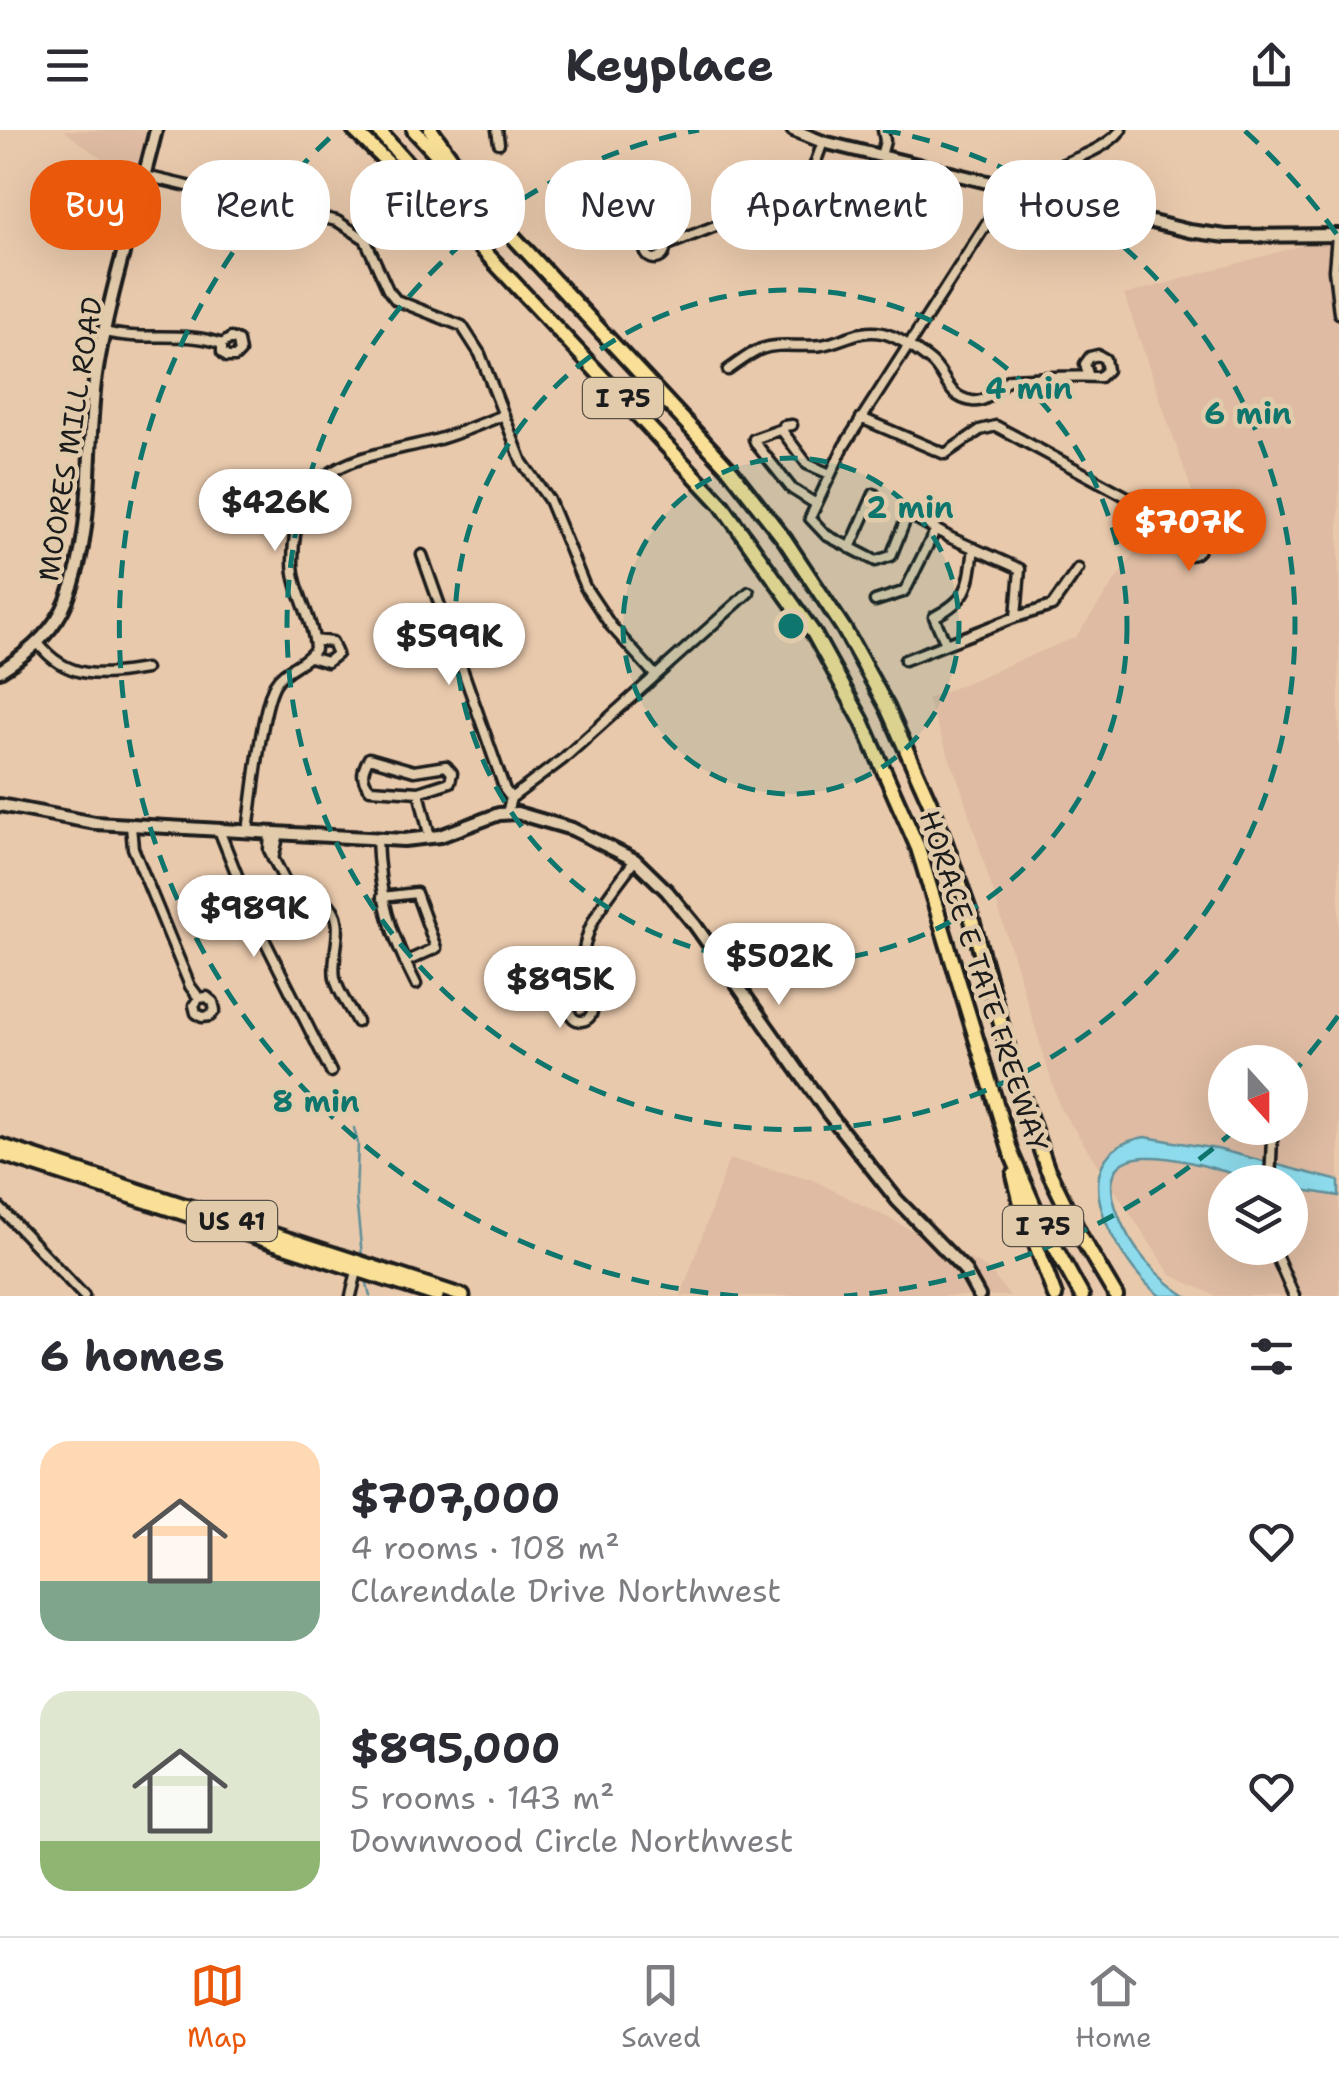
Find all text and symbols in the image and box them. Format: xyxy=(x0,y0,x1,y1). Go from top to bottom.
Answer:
text: Keyplace xyxy=(565,35,774,95)
icon: menu xyxy=(40,38,95,93)
icon: share xyxy=(1244,38,1299,93)
chip: Buy xyxy=(30,160,161,250)
chip: Rent xyxy=(181,160,330,250)
chip: Filters xyxy=(350,160,525,250)
chip: New xyxy=(545,160,691,250)
chip: Apartment xyxy=(711,160,963,250)
chip: House xyxy=(983,160,1156,250)
street label: MOORES MILL ROAD xyxy=(29,294,111,584)
text: 4 min xyxy=(985,368,1073,409)
road number: I 75 xyxy=(583,378,663,418)
text: 6 min xyxy=(1204,393,1292,434)
pin: $426K xyxy=(205,469,345,554)
text: $426K xyxy=(221,480,329,523)
text: 2 min xyxy=(866,487,954,528)
pin: $707K xyxy=(1119,489,1259,574)
text: $707K xyxy=(1134,500,1244,543)
pin: $599K xyxy=(379,603,519,688)
centre of rings xyxy=(773,608,809,644)
text: $599K xyxy=(395,614,503,657)
street label: HORACE E TATE FREEWAY xyxy=(911,805,1057,1157)
pin: $989K xyxy=(184,875,324,960)
text: $989K xyxy=(199,886,309,929)
pin: $502K xyxy=(709,923,849,1008)
text: $502K xyxy=(725,934,833,977)
pin: $895K xyxy=(490,946,630,1031)
text: $895K xyxy=(506,957,614,1000)
north arrow xyxy=(1208,1045,1308,1145)
map controls xyxy=(1208,1045,1308,1265)
text: 8 min xyxy=(272,1081,360,1122)
button: layers xyxy=(1208,1165,1308,1265)
road number: US 41 xyxy=(187,1201,277,1241)
road number: I 75 xyxy=(1003,1206,1083,1246)
text: 6 homes xyxy=(40,1328,225,1384)
icon: filters xyxy=(1244,1329,1299,1384)
text: $707,000 xyxy=(350,1470,560,1526)
icon: home xyxy=(120,1481,240,1601)
icon: heart xyxy=(1244,1514,1299,1569)
text: 4 rooms · 108 m² xyxy=(350,1526,620,1569)
text: Clarendale Drive Northwest xyxy=(350,1569,781,1612)
text: $895,000 xyxy=(350,1720,560,1776)
icon: home xyxy=(120,1731,240,1851)
icon: heart xyxy=(1244,1764,1299,1819)
text: 5 rooms · 143 m² xyxy=(350,1776,615,1819)
text: Downwood Circle Northwest xyxy=(350,1819,794,1862)
tab: Map xyxy=(187,1958,247,2056)
tab: Saved xyxy=(621,1958,701,2056)
tab: Home xyxy=(1075,1958,1152,2056)

